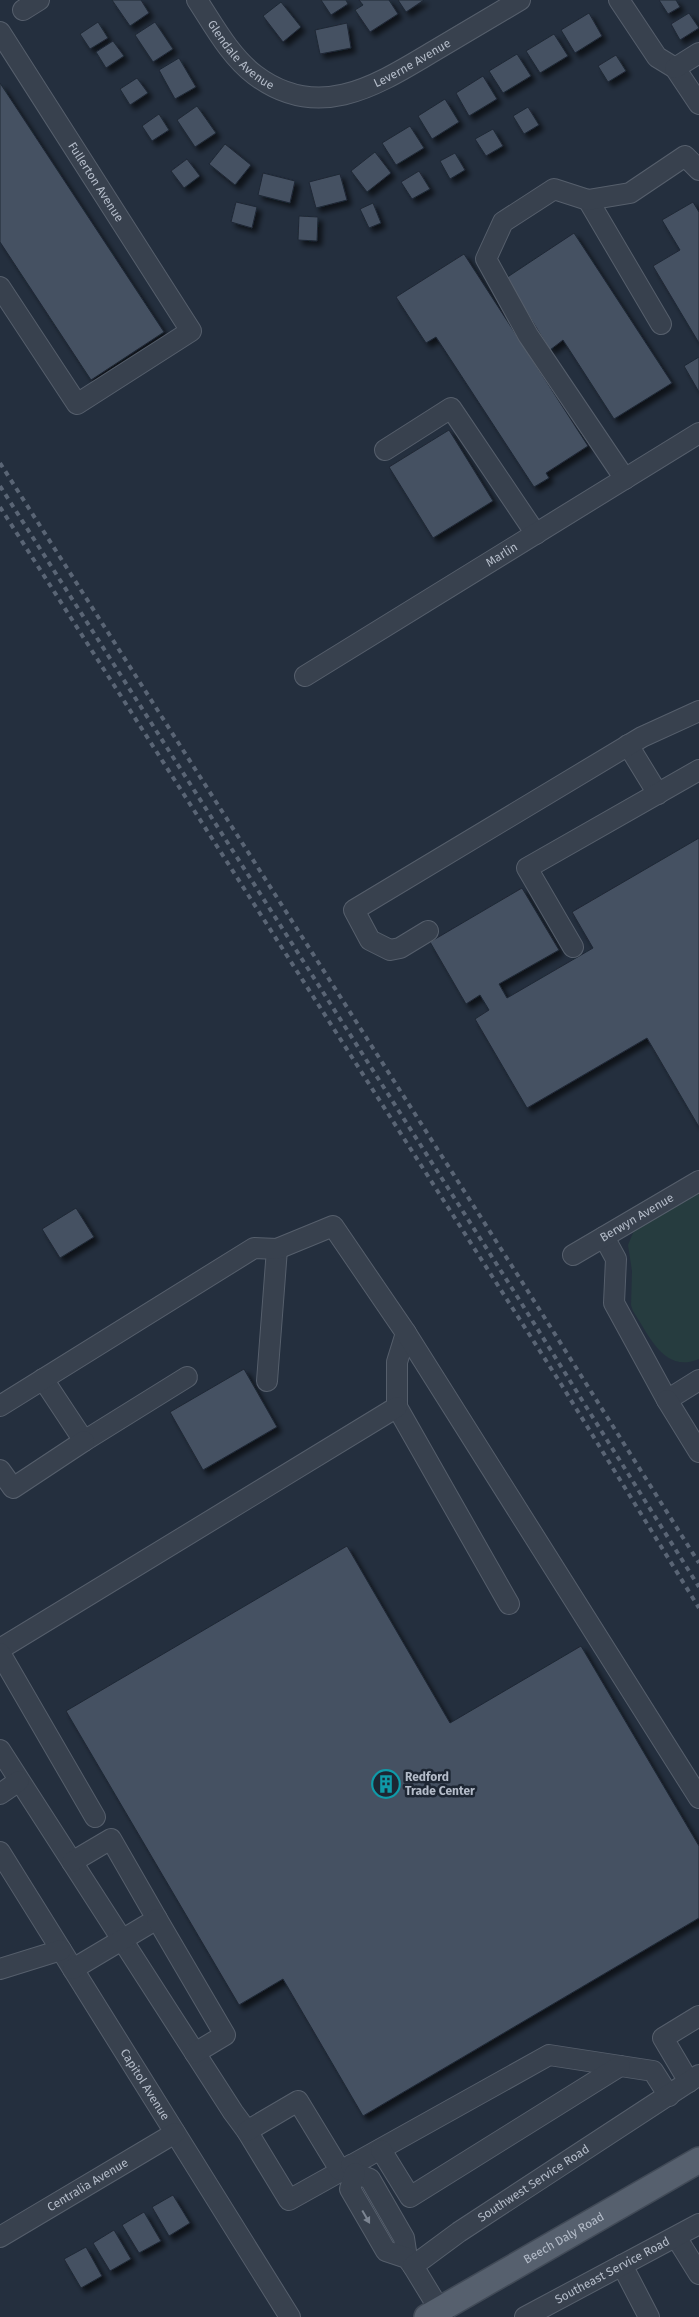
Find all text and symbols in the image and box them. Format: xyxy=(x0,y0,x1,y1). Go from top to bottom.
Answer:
street label: Glendale Avenue xyxy=(205,18,276,93)
street label: Leverne Avenue xyxy=(372,36,453,90)
street label: Fullerton Avenue xyxy=(65,140,126,225)
street label: Marlin xyxy=(483,540,520,570)
street label: Berwyn Avenue xyxy=(597,1190,676,1245)
building icon: Redford Trade Center xyxy=(371,1769,401,1799)
place label: Redford Trade Center xyxy=(405,1770,475,1798)
street label: Capitol Avenue xyxy=(118,2046,172,2123)
street label: Southwest Service Road xyxy=(475,2142,592,2225)
street label: Centralia Avenue xyxy=(45,2155,131,2214)
street label: Beech Daly Road xyxy=(521,2209,607,2267)
one-way arrow xyxy=(362,2210,371,2223)
street label: Southeast Service Road xyxy=(553,2234,672,2307)

